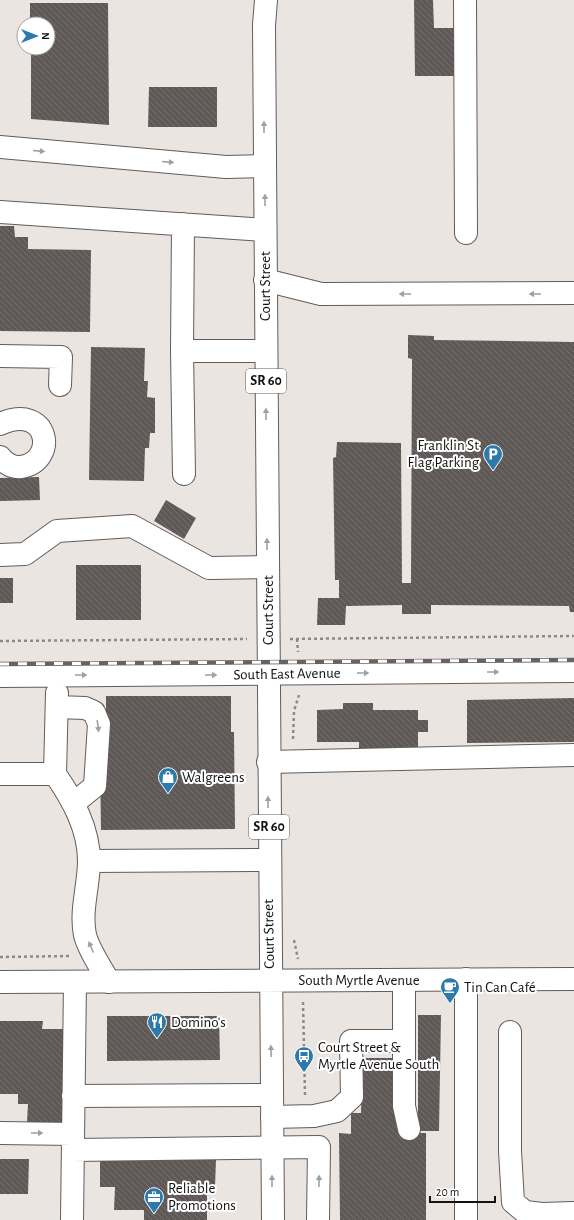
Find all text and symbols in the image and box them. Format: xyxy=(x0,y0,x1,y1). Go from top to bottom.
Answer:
north arrow xyxy=(16,16,56,56)
text: N xyxy=(40,32,51,40)
one-way arrow xyxy=(261,120,267,133)
one-way arrow xyxy=(33,147,45,154)
one-way arrow xyxy=(162,159,174,166)
one-way arrow xyxy=(261,194,268,206)
street label: Court Street xyxy=(258,251,273,321)
one-way arrow xyxy=(398,291,411,297)
one-way arrow xyxy=(528,291,541,297)
road number: SR 60 xyxy=(246,369,286,393)
one-way arrow xyxy=(263,407,269,420)
place label: Franklin St Flag Parking xyxy=(408,438,480,470)
parking icon: Franklin St Flag Parking xyxy=(482,443,504,471)
one-way arrow xyxy=(264,537,270,550)
street label: Court Street xyxy=(261,575,276,645)
street label: South East Avenue xyxy=(233,666,341,682)
one-way arrow xyxy=(487,669,500,675)
one-way arrow xyxy=(357,670,370,676)
one-way arrow xyxy=(75,672,88,678)
one-way arrow xyxy=(205,672,218,678)
one-way arrow xyxy=(95,720,101,732)
shop icon: Walgreens xyxy=(157,766,179,794)
place label: Walgreens xyxy=(182,770,244,785)
one-way arrow xyxy=(265,795,271,808)
road number: SR 60 xyxy=(249,815,289,839)
street label: Court Street xyxy=(261,899,277,969)
one-way arrow xyxy=(87,941,93,953)
street label: South Myrtle Avenue xyxy=(298,973,420,988)
cafe icon: Tin Can Café xyxy=(439,976,461,1004)
place label: Tin Can Café xyxy=(464,980,536,995)
restaurant icon: Domino's xyxy=(146,1011,168,1039)
place label: Domino's xyxy=(171,1015,226,1030)
place label: Court Street & Myrtle Avenue South xyxy=(318,1040,439,1072)
one-way arrow xyxy=(268,1044,274,1057)
bus stop icon: Court Street & Myrtle Avenue South xyxy=(293,1045,315,1073)
one-way arrow xyxy=(31,1130,44,1136)
one-way arrow xyxy=(269,1174,275,1187)
one-way arrow xyxy=(316,1174,322,1187)
scale bar xyxy=(430,1178,495,1204)
place label: Reliable Promotions xyxy=(168,1181,236,1213)
office icon: Reliable Promotions xyxy=(143,1186,165,1214)
text: 20 m xyxy=(436,1186,459,1198)

